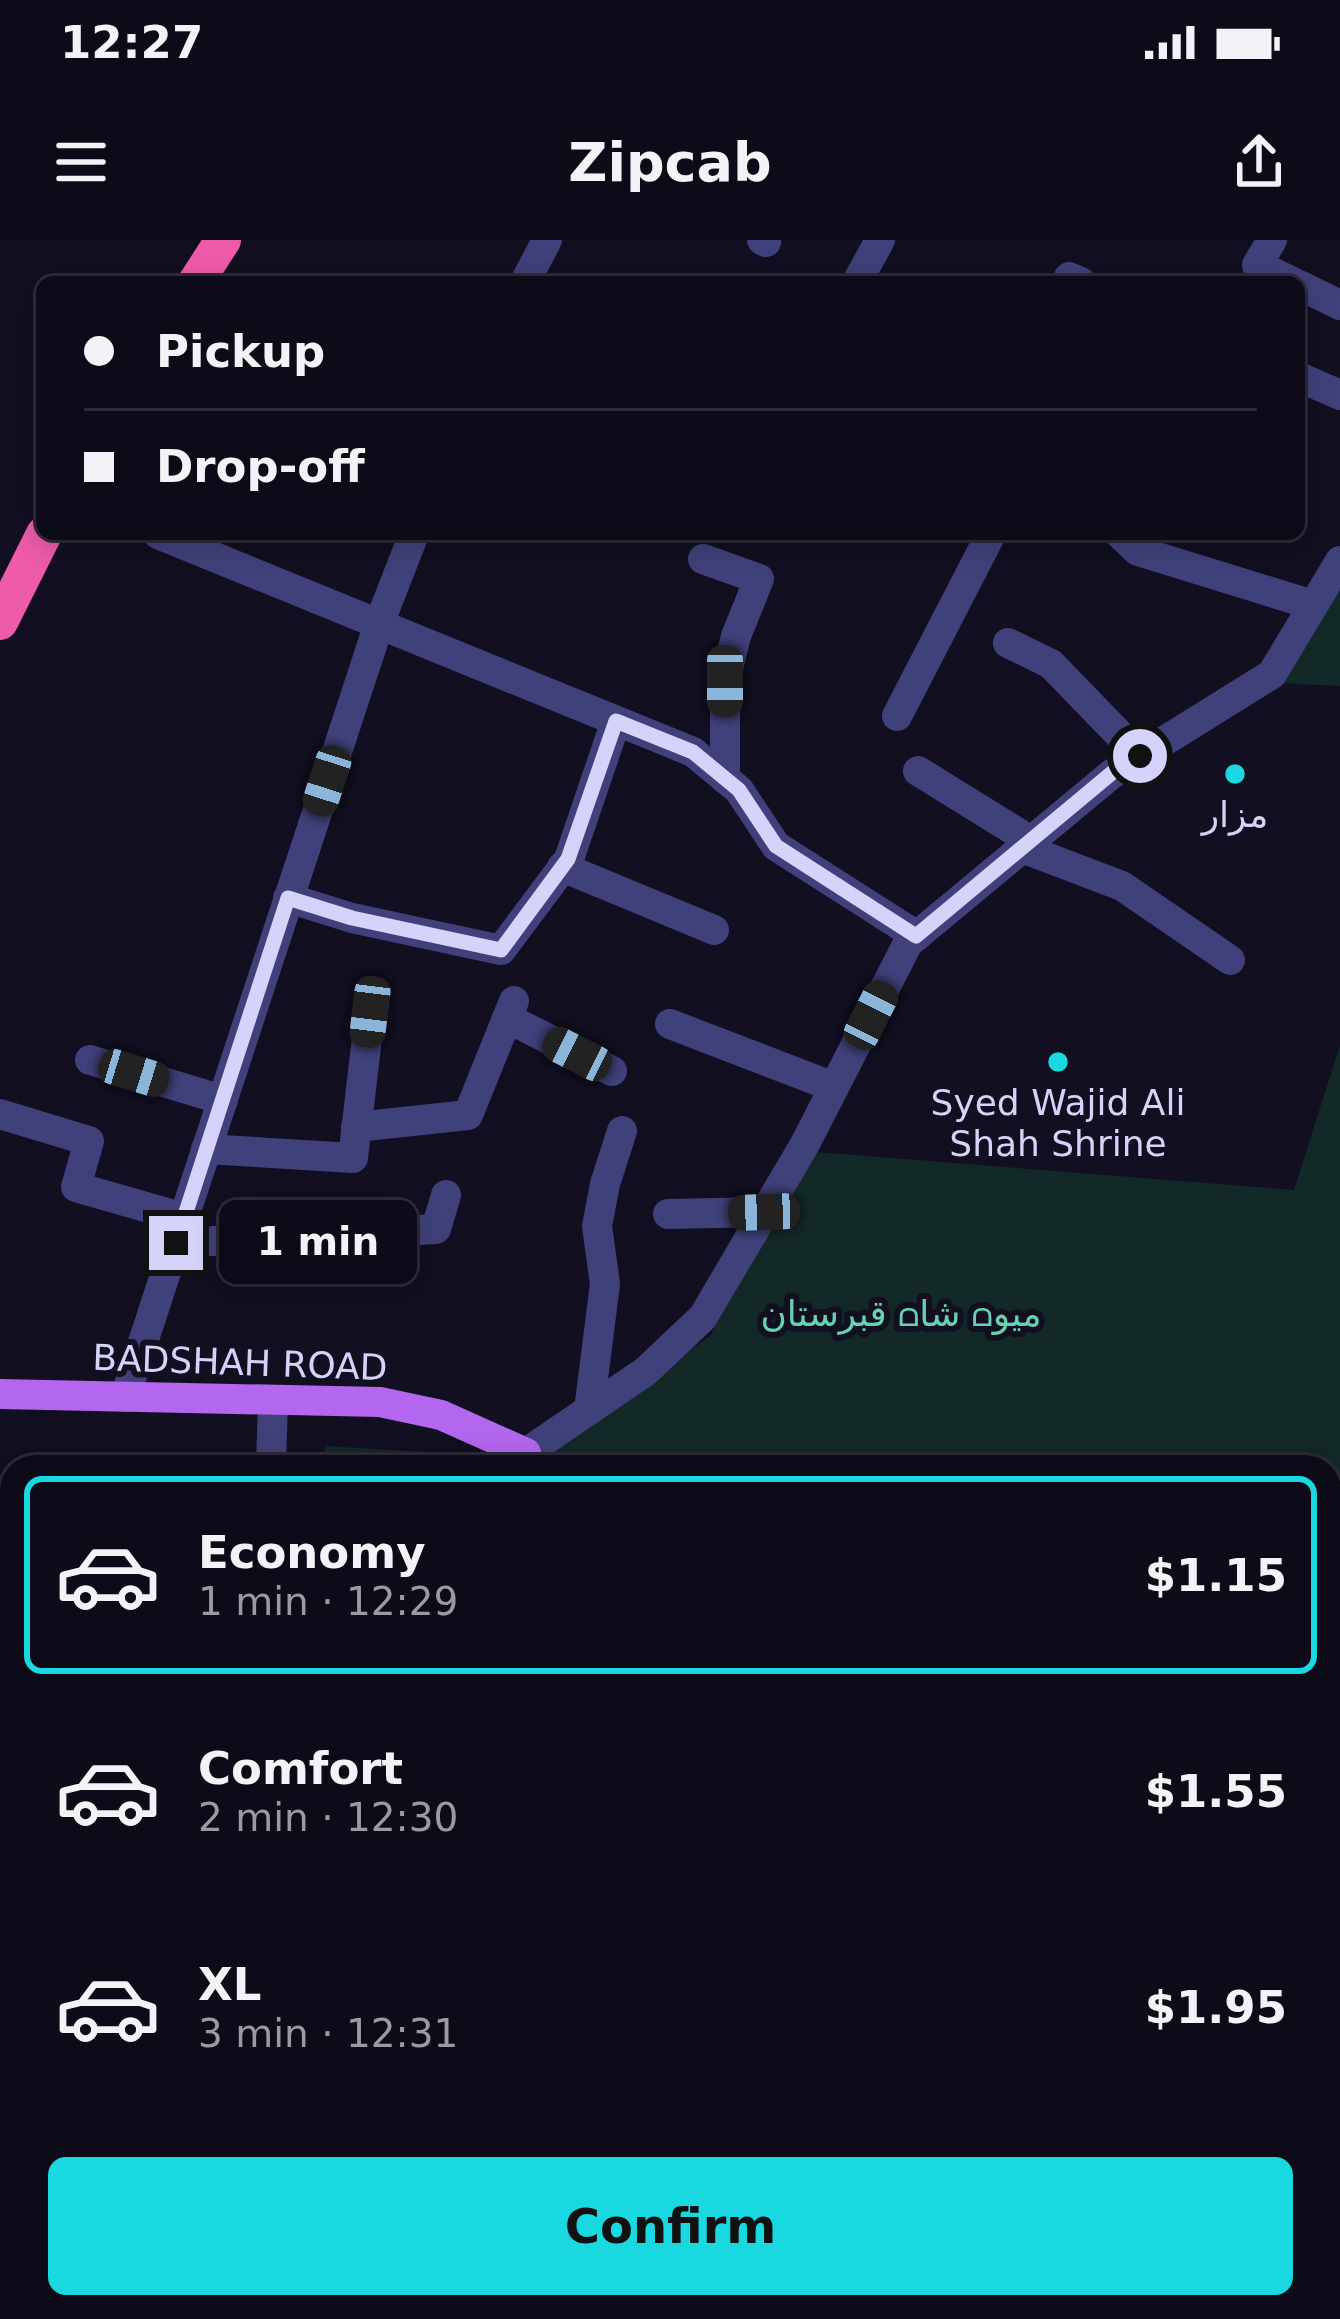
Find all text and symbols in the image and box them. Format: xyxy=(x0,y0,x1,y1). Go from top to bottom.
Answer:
text: 12:27 xyxy=(60,16,203,69)
icon: menu xyxy=(48,129,114,195)
icon: share xyxy=(1226,129,1292,195)
text: Zipcab xyxy=(568,131,772,194)
text: Pickup xyxy=(156,325,325,378)
text: Drop-off xyxy=(156,440,365,493)
car xyxy=(707,645,743,717)
route start xyxy=(1113,729,1167,783)
car xyxy=(299,741,355,821)
marker: مزار xyxy=(1222,761,1248,787)
place label: مزار xyxy=(1200,794,1268,836)
car xyxy=(348,974,392,1050)
car xyxy=(839,975,903,1055)
car xyxy=(537,1022,617,1086)
car xyxy=(94,1045,174,1101)
marker: Syed Wajid Ali Shah Shrine xyxy=(1045,1049,1071,1075)
place label: Syed Wajid Ali Shah Shrine xyxy=(931,1082,1185,1164)
car xyxy=(727,1193,801,1231)
callout: 1 min xyxy=(218,1201,416,1285)
route end xyxy=(149,1216,203,1270)
text: 1 min xyxy=(257,1219,379,1264)
park label: میوہ شاہ قبرستان xyxy=(760,1293,1042,1335)
street label: BADSHAH ROAD xyxy=(92,1337,388,1388)
icon: car xyxy=(54,1521,162,1629)
text: Economy xyxy=(198,1526,426,1579)
text: $1.15 xyxy=(1145,1549,1287,1602)
text: 1 min · 12:29 xyxy=(198,1579,458,1624)
icon: car xyxy=(54,1737,162,1845)
text: Comfort xyxy=(198,1742,403,1795)
text: $1.55 xyxy=(1145,1765,1287,1818)
text: 2 min · 12:30 xyxy=(198,1795,458,1840)
icon: car xyxy=(54,1953,162,2061)
text: XL xyxy=(198,1958,261,2011)
text: $1.95 xyxy=(1145,1981,1287,2034)
text: 3 min · 12:31 xyxy=(198,2011,458,2056)
button: Confirm xyxy=(48,2157,1293,2295)

